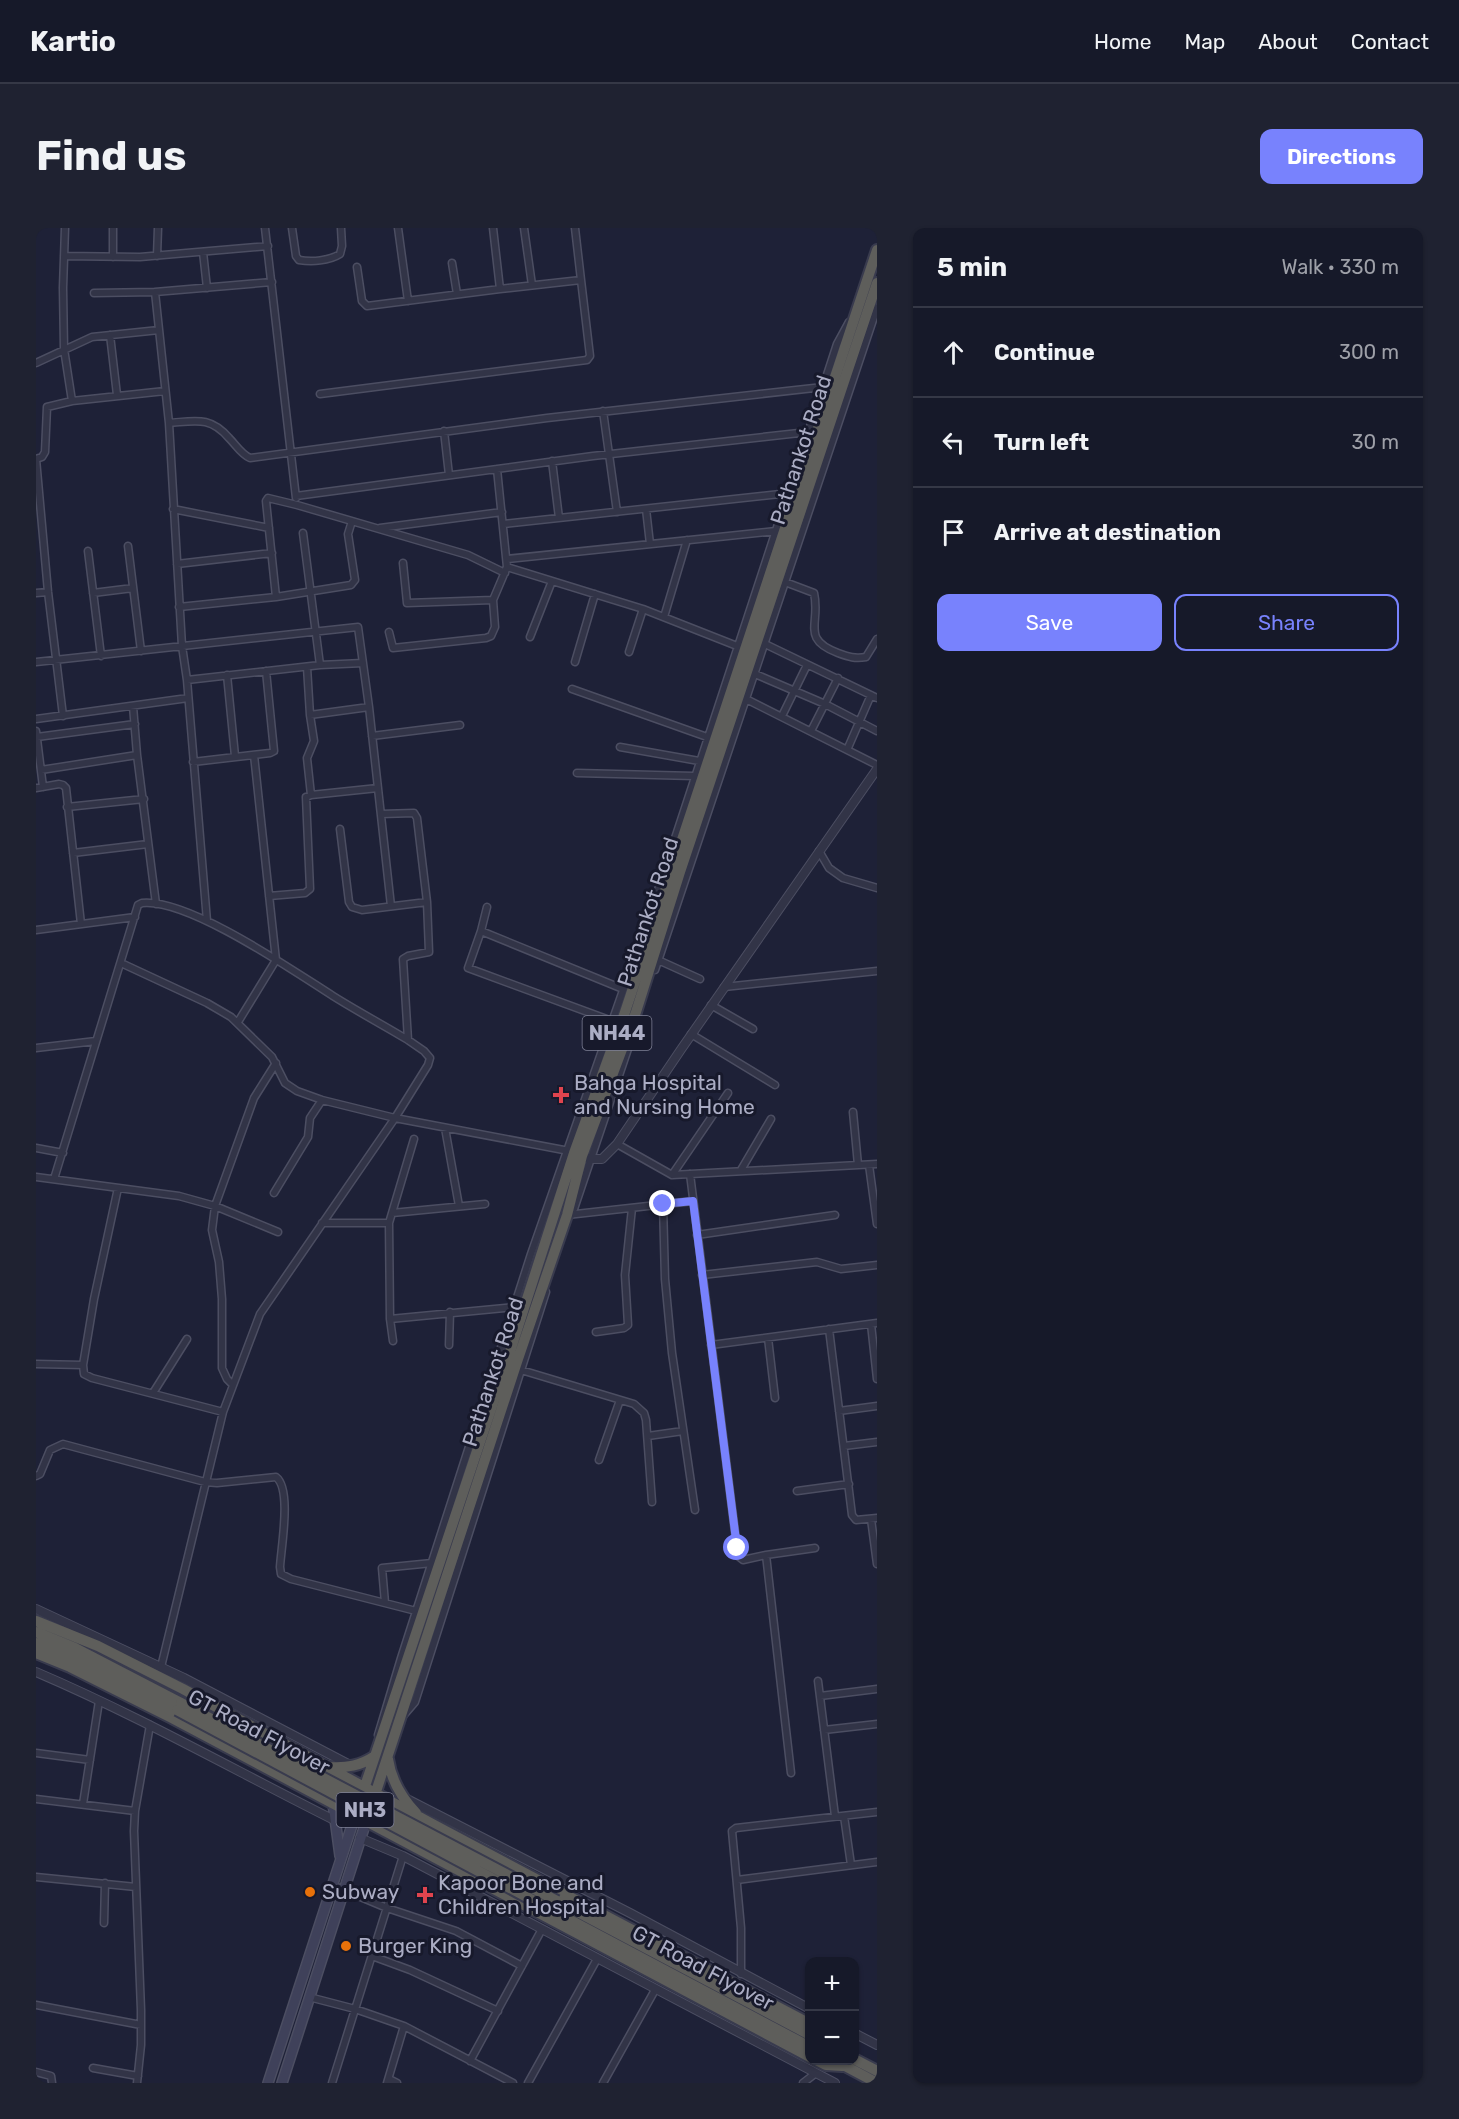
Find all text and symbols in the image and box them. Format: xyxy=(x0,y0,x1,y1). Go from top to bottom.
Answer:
text: Kartio xyxy=(30,25,116,58)
text: Home xyxy=(1094,29,1151,54)
text: Map xyxy=(1184,29,1225,54)
text: About xyxy=(1258,29,1318,54)
text: Contact xyxy=(1351,29,1429,54)
button: Directions xyxy=(1260,129,1423,184)
text: Find us xyxy=(36,131,187,181)
text: 5 min xyxy=(937,252,1007,283)
text: Walk · 330 m xyxy=(1282,255,1399,279)
icon: ahead xyxy=(937,336,970,369)
text: Continue xyxy=(994,339,1095,366)
text: 300 m xyxy=(1339,340,1399,364)
street label: Pathankot Road xyxy=(765,372,836,528)
icon: left xyxy=(937,426,970,459)
text: Turn left xyxy=(994,429,1089,456)
text: 30 m xyxy=(1352,430,1399,454)
icon: arrive xyxy=(937,516,970,549)
text: Arrive at destination xyxy=(994,519,1221,546)
button: Save xyxy=(937,594,1162,651)
button: Share xyxy=(1174,594,1399,651)
street label: Pathankot Road xyxy=(612,834,683,990)
road number: NH44 xyxy=(582,1016,652,1050)
place label: Bahga Hospital and Nursing Home xyxy=(574,1070,755,1119)
marker: Bahga Hospital and Nursing Home xyxy=(552,1086,570,1104)
route end xyxy=(649,1190,675,1216)
street label: Pathankot Road xyxy=(457,1294,528,1450)
route start xyxy=(723,1534,749,1560)
street label: GT Road Flyover xyxy=(184,1684,334,1779)
road number: NH3 xyxy=(336,1793,394,1827)
place label: Kapoor Bone and Children Hospital xyxy=(438,1870,605,1919)
place label: Subway xyxy=(322,1879,400,1904)
marker: Subway xyxy=(303,1885,317,1899)
marker: Kapoor Bone and Children Hospital xyxy=(416,1886,434,1904)
street label: GT Road Flyover xyxy=(628,1920,778,2015)
place label: Burger King xyxy=(358,1933,472,1958)
marker: Burger King xyxy=(339,1939,353,1953)
map controls xyxy=(805,1957,859,2065)
button: + xyxy=(805,1957,859,2011)
button: − xyxy=(805,2011,859,2065)

